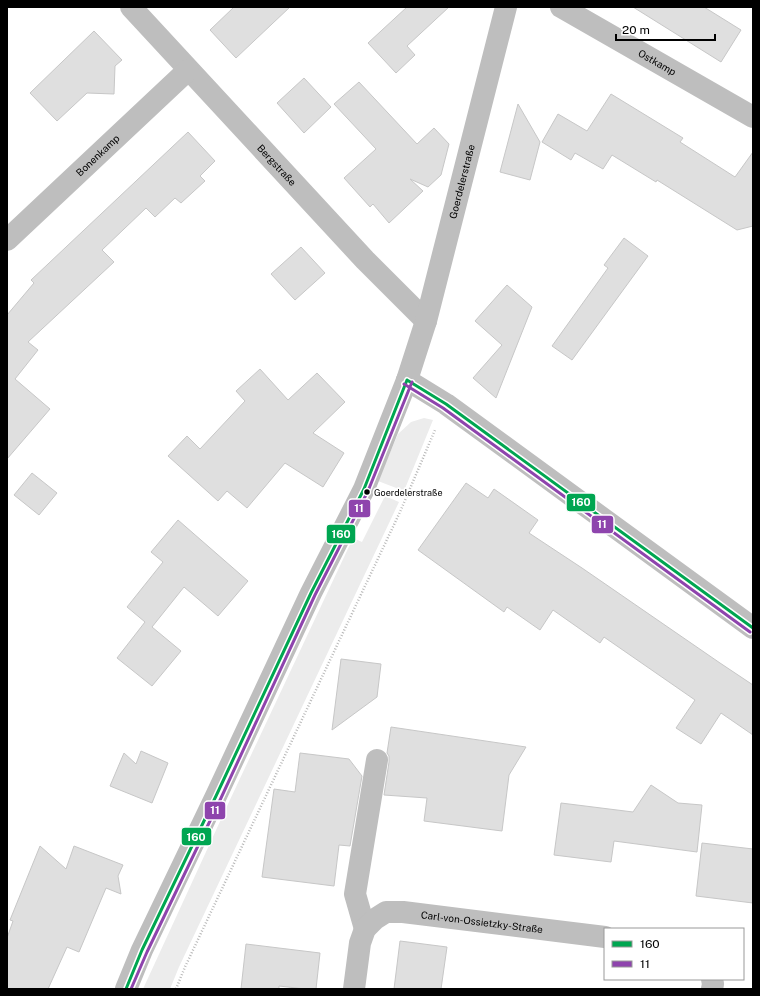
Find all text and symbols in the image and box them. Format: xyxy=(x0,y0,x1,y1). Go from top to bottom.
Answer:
scale bar xyxy=(616,16,715,42)
text: 20 m xyxy=(622,23,650,37)
street label: Ostkamp xyxy=(636,47,678,78)
street label: Bonenkamp xyxy=(73,132,122,178)
street label: Bergstraße xyxy=(255,142,299,188)
street label: Goerdelerstraße xyxy=(446,143,477,220)
marker: Goerdelerstraße xyxy=(362,487,372,497)
place label: Goerdelerstraße xyxy=(374,487,442,498)
line badge: 160 xyxy=(566,493,596,512)
text: 160 xyxy=(571,496,591,508)
line badge: 11 xyxy=(348,499,371,518)
text: 11 xyxy=(354,502,364,514)
line badge: 11 xyxy=(591,515,614,534)
text: 11 xyxy=(597,518,607,530)
line badge: 160 xyxy=(326,524,356,544)
text: 160 xyxy=(331,528,351,540)
line badge: 11 xyxy=(204,801,226,820)
text: 11 xyxy=(210,804,220,816)
line badge: 160 xyxy=(181,827,212,846)
text: 160 xyxy=(186,831,206,843)
street label: Carl-von-Ossietzky-Straße xyxy=(420,908,544,935)
legend xyxy=(604,928,744,980)
text: 160 xyxy=(640,937,660,951)
text: 11 xyxy=(640,957,650,971)

